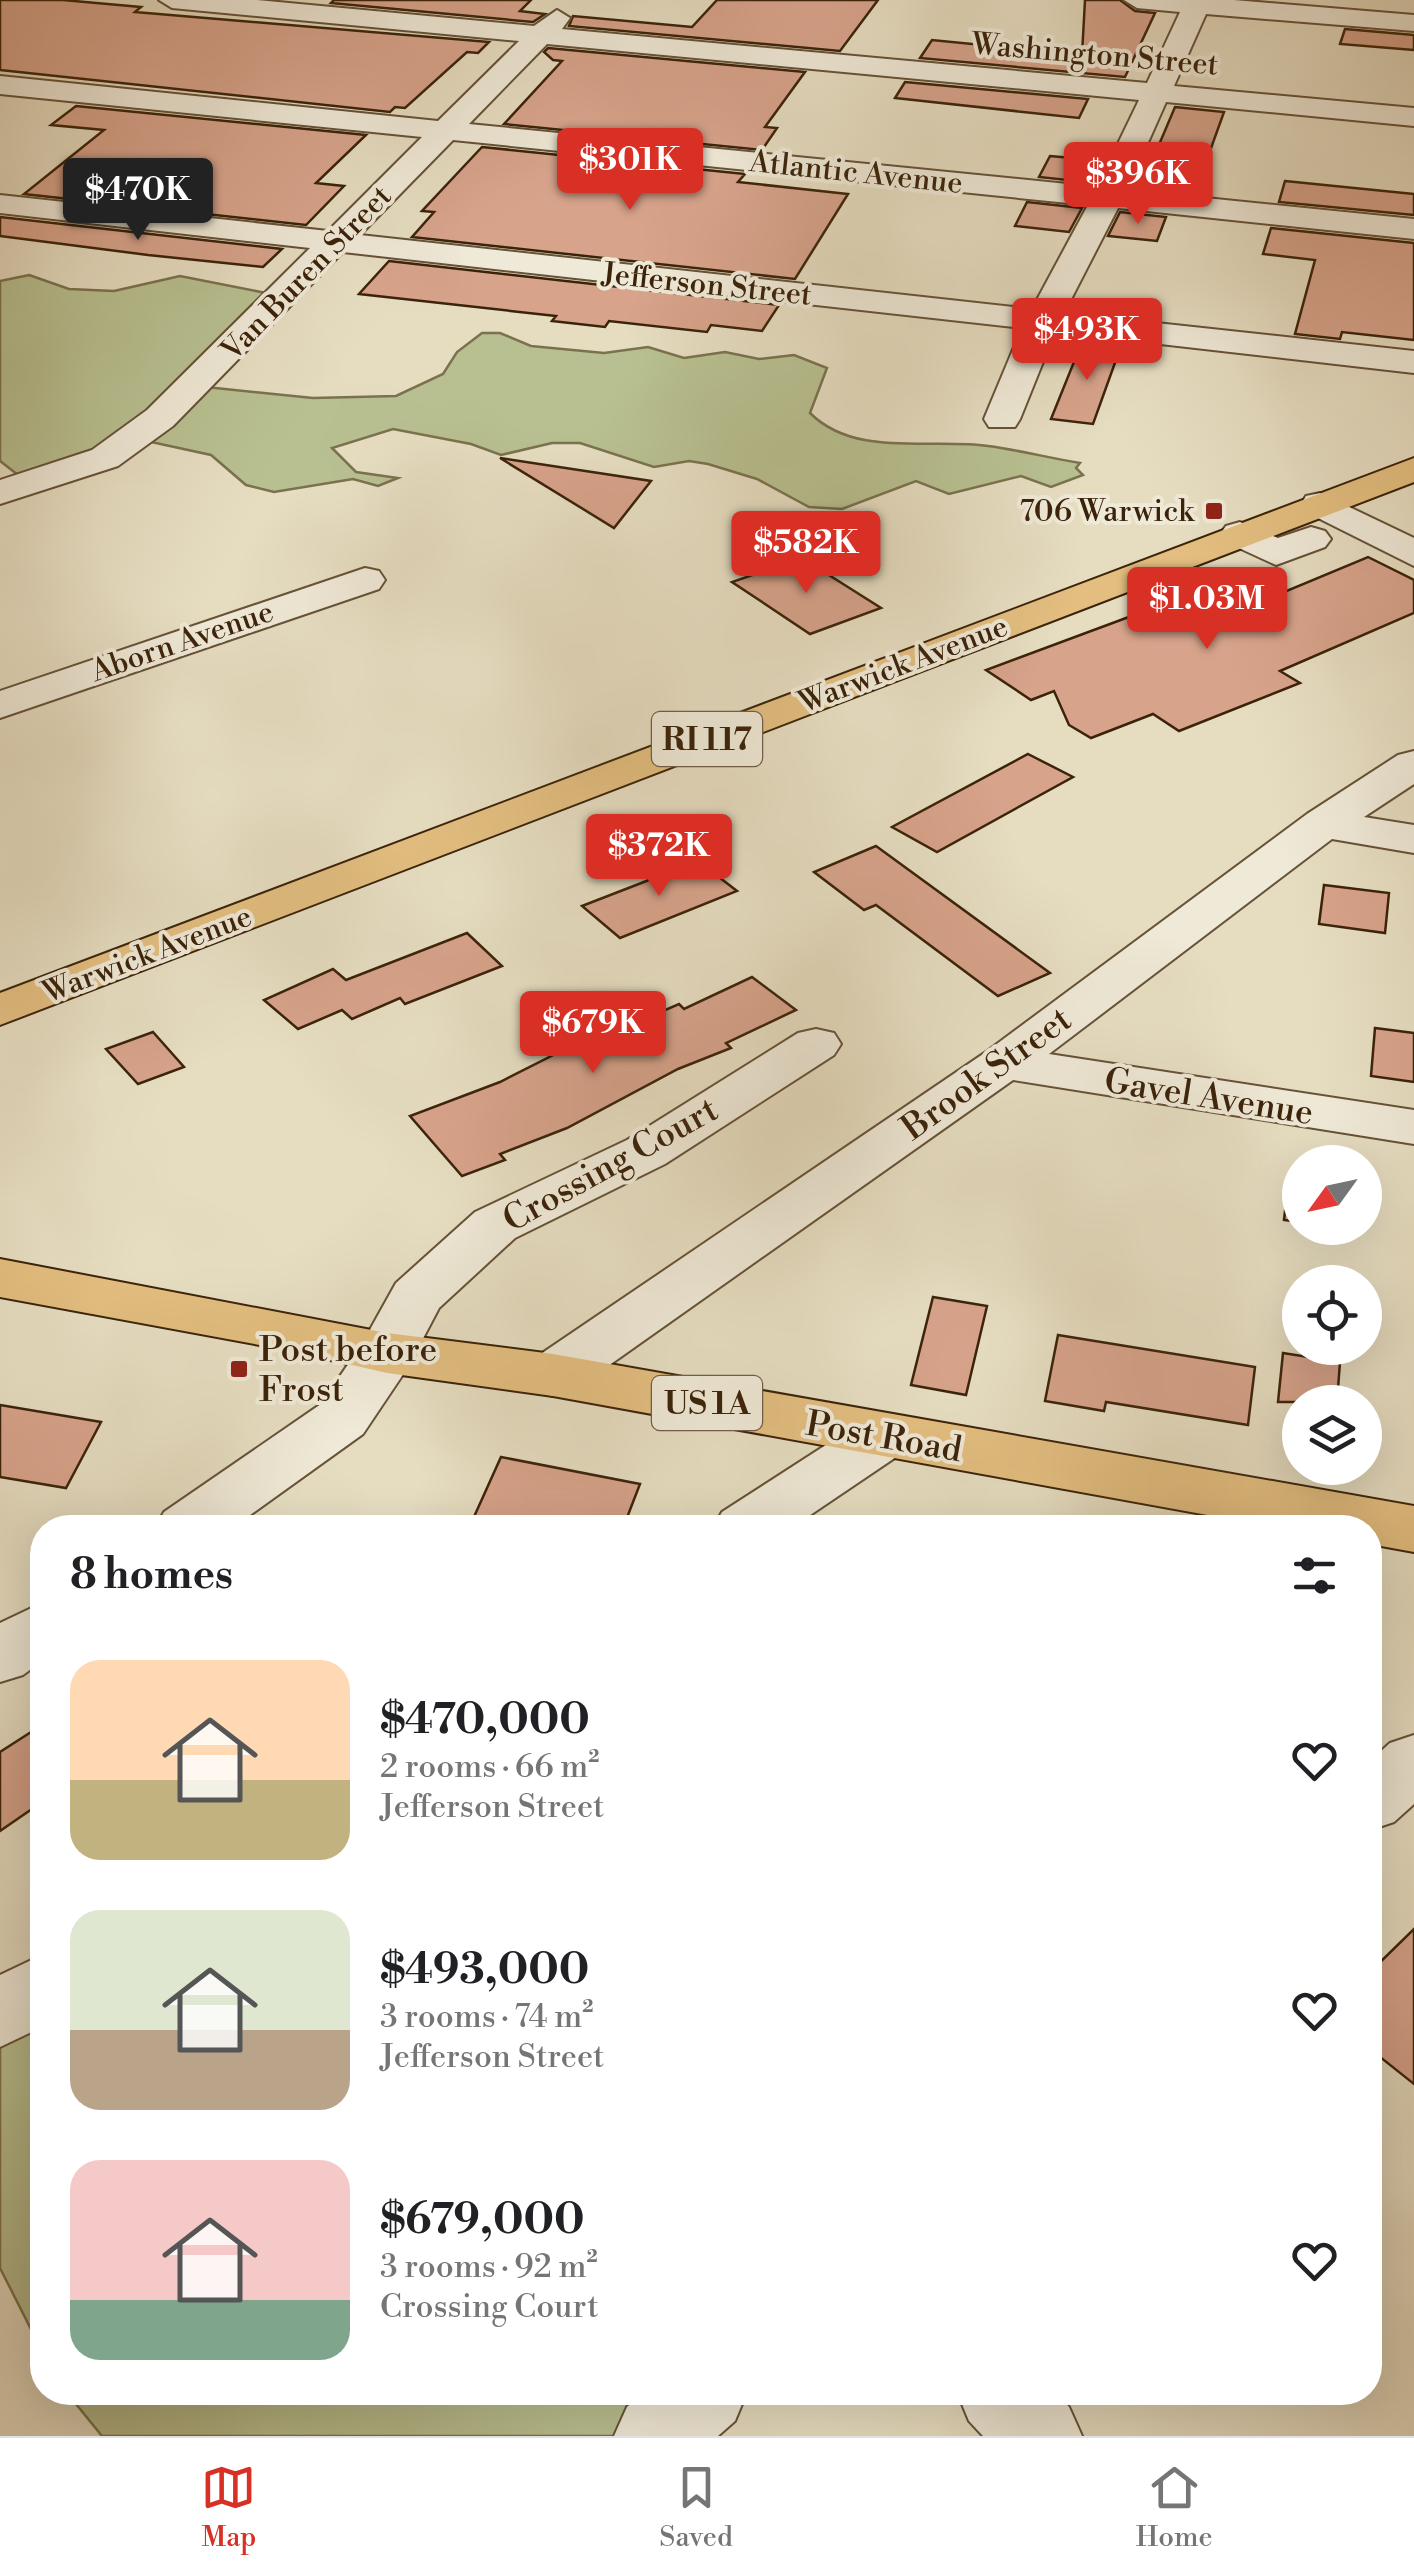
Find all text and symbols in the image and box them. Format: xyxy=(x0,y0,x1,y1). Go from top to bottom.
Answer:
street label: Washington Street xyxy=(969,25,1220,85)
pin: $301K xyxy=(560,128,700,213)
text: $301K xyxy=(579,140,681,180)
pin: $396K xyxy=(1068,142,1208,227)
street label: Atlantic Avenue xyxy=(746,143,964,203)
text: $396K xyxy=(1086,154,1190,194)
pin: $470K xyxy=(68,158,208,243)
text: $470K xyxy=(85,170,191,210)
street label: Van Buren Street xyxy=(213,178,400,370)
street label: Jefferson Street xyxy=(599,255,814,315)
pin: $493K xyxy=(1017,298,1157,383)
text: $493K xyxy=(1034,310,1140,350)
place label: 706 Warwick xyxy=(1019,493,1195,531)
marker: 706 Warwick xyxy=(1203,500,1225,522)
pin: $582K xyxy=(736,511,876,596)
text: $582K xyxy=(753,523,859,563)
pin: $1.03M xyxy=(1126,567,1288,652)
text: $1.03M xyxy=(1149,579,1265,619)
street label: Aborn Avenue xyxy=(85,593,279,691)
street label: Warwick Avenue xyxy=(792,608,1013,723)
road number: RI 117 xyxy=(652,712,762,766)
pin: $372K xyxy=(589,814,729,899)
text: $372K xyxy=(608,826,710,866)
street label: Warwick Avenue xyxy=(36,898,257,1013)
pin: $679K xyxy=(523,991,663,1076)
street label: Brook Street xyxy=(893,998,1080,1151)
text: $679K xyxy=(542,1003,644,1043)
street label: Gavel Avenue xyxy=(1101,1060,1316,1135)
street label: Crossing Court xyxy=(496,1089,726,1242)
north arrow xyxy=(1282,1145,1382,1245)
map controls xyxy=(1282,1145,1382,1485)
button: locate xyxy=(1282,1265,1382,1365)
place label: Post before Frost xyxy=(259,1329,437,1412)
marker: Post before Frost xyxy=(228,1358,250,1380)
road number: US 1A xyxy=(652,1376,762,1430)
button: layers xyxy=(1282,1385,1382,1485)
street label: Post Road xyxy=(802,1403,965,1472)
icon: filters xyxy=(1287,1548,1342,1603)
text: 8 homes xyxy=(70,1549,233,1602)
text: $470,000 xyxy=(380,1694,590,1747)
icon: home xyxy=(150,1700,270,1820)
icon: heart xyxy=(1287,1733,1342,1788)
text: 2 rooms · 66 m² xyxy=(380,1747,599,1787)
text: Jefferson Street xyxy=(380,1787,604,1827)
text: $493,000 xyxy=(380,1944,589,1997)
icon: home xyxy=(150,1950,270,2070)
icon: heart xyxy=(1287,1983,1342,2038)
text: 3 rooms · 74 m² xyxy=(380,1997,593,2037)
text: Jefferson Street xyxy=(380,2037,604,2077)
text: $679,000 xyxy=(380,2194,585,2247)
icon: home xyxy=(150,2200,270,2320)
icon: heart xyxy=(1287,2233,1342,2288)
text: 3 rooms · 92 m² xyxy=(380,2247,598,2287)
text: Crossing Court xyxy=(380,2287,599,2327)
tab: Map xyxy=(201,2460,257,2555)
tab: Saved xyxy=(659,2460,733,2555)
tab: Home xyxy=(1136,2460,1213,2555)

